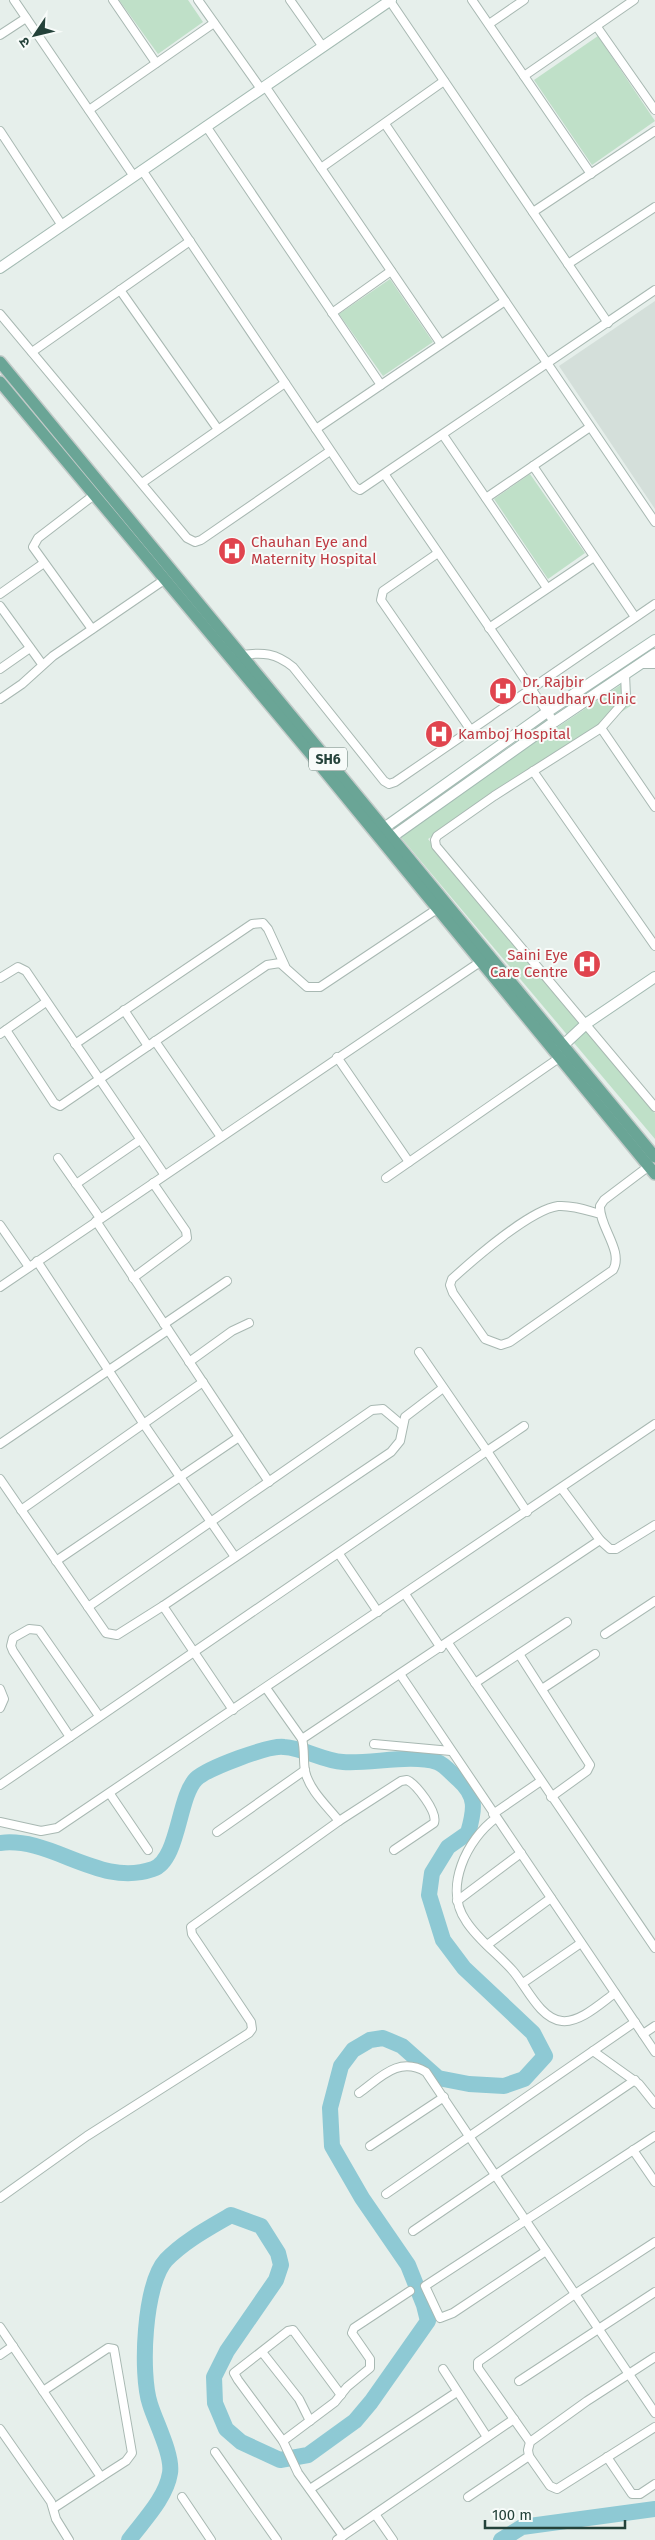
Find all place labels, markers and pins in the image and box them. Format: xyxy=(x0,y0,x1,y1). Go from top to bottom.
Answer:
place label: Chauhan Eye and Maternity Hospital xyxy=(251,533,377,568)
hospital icon: Chauhan Eye and Maternity Hospital xyxy=(217,536,247,566)
place label: Dr. Rajbir Chaudhary Clinic xyxy=(522,673,636,708)
hospital icon: Dr. Rajbir Chaudhary Clinic xyxy=(488,676,518,706)
hospital icon: Kamboj Hospital xyxy=(424,719,454,749)
place label: Kamboj Hospital xyxy=(458,725,571,743)
place label: Saini Eye Care Centre xyxy=(490,946,568,981)
hospital icon: Saini Eye Care Centre xyxy=(572,949,602,979)

